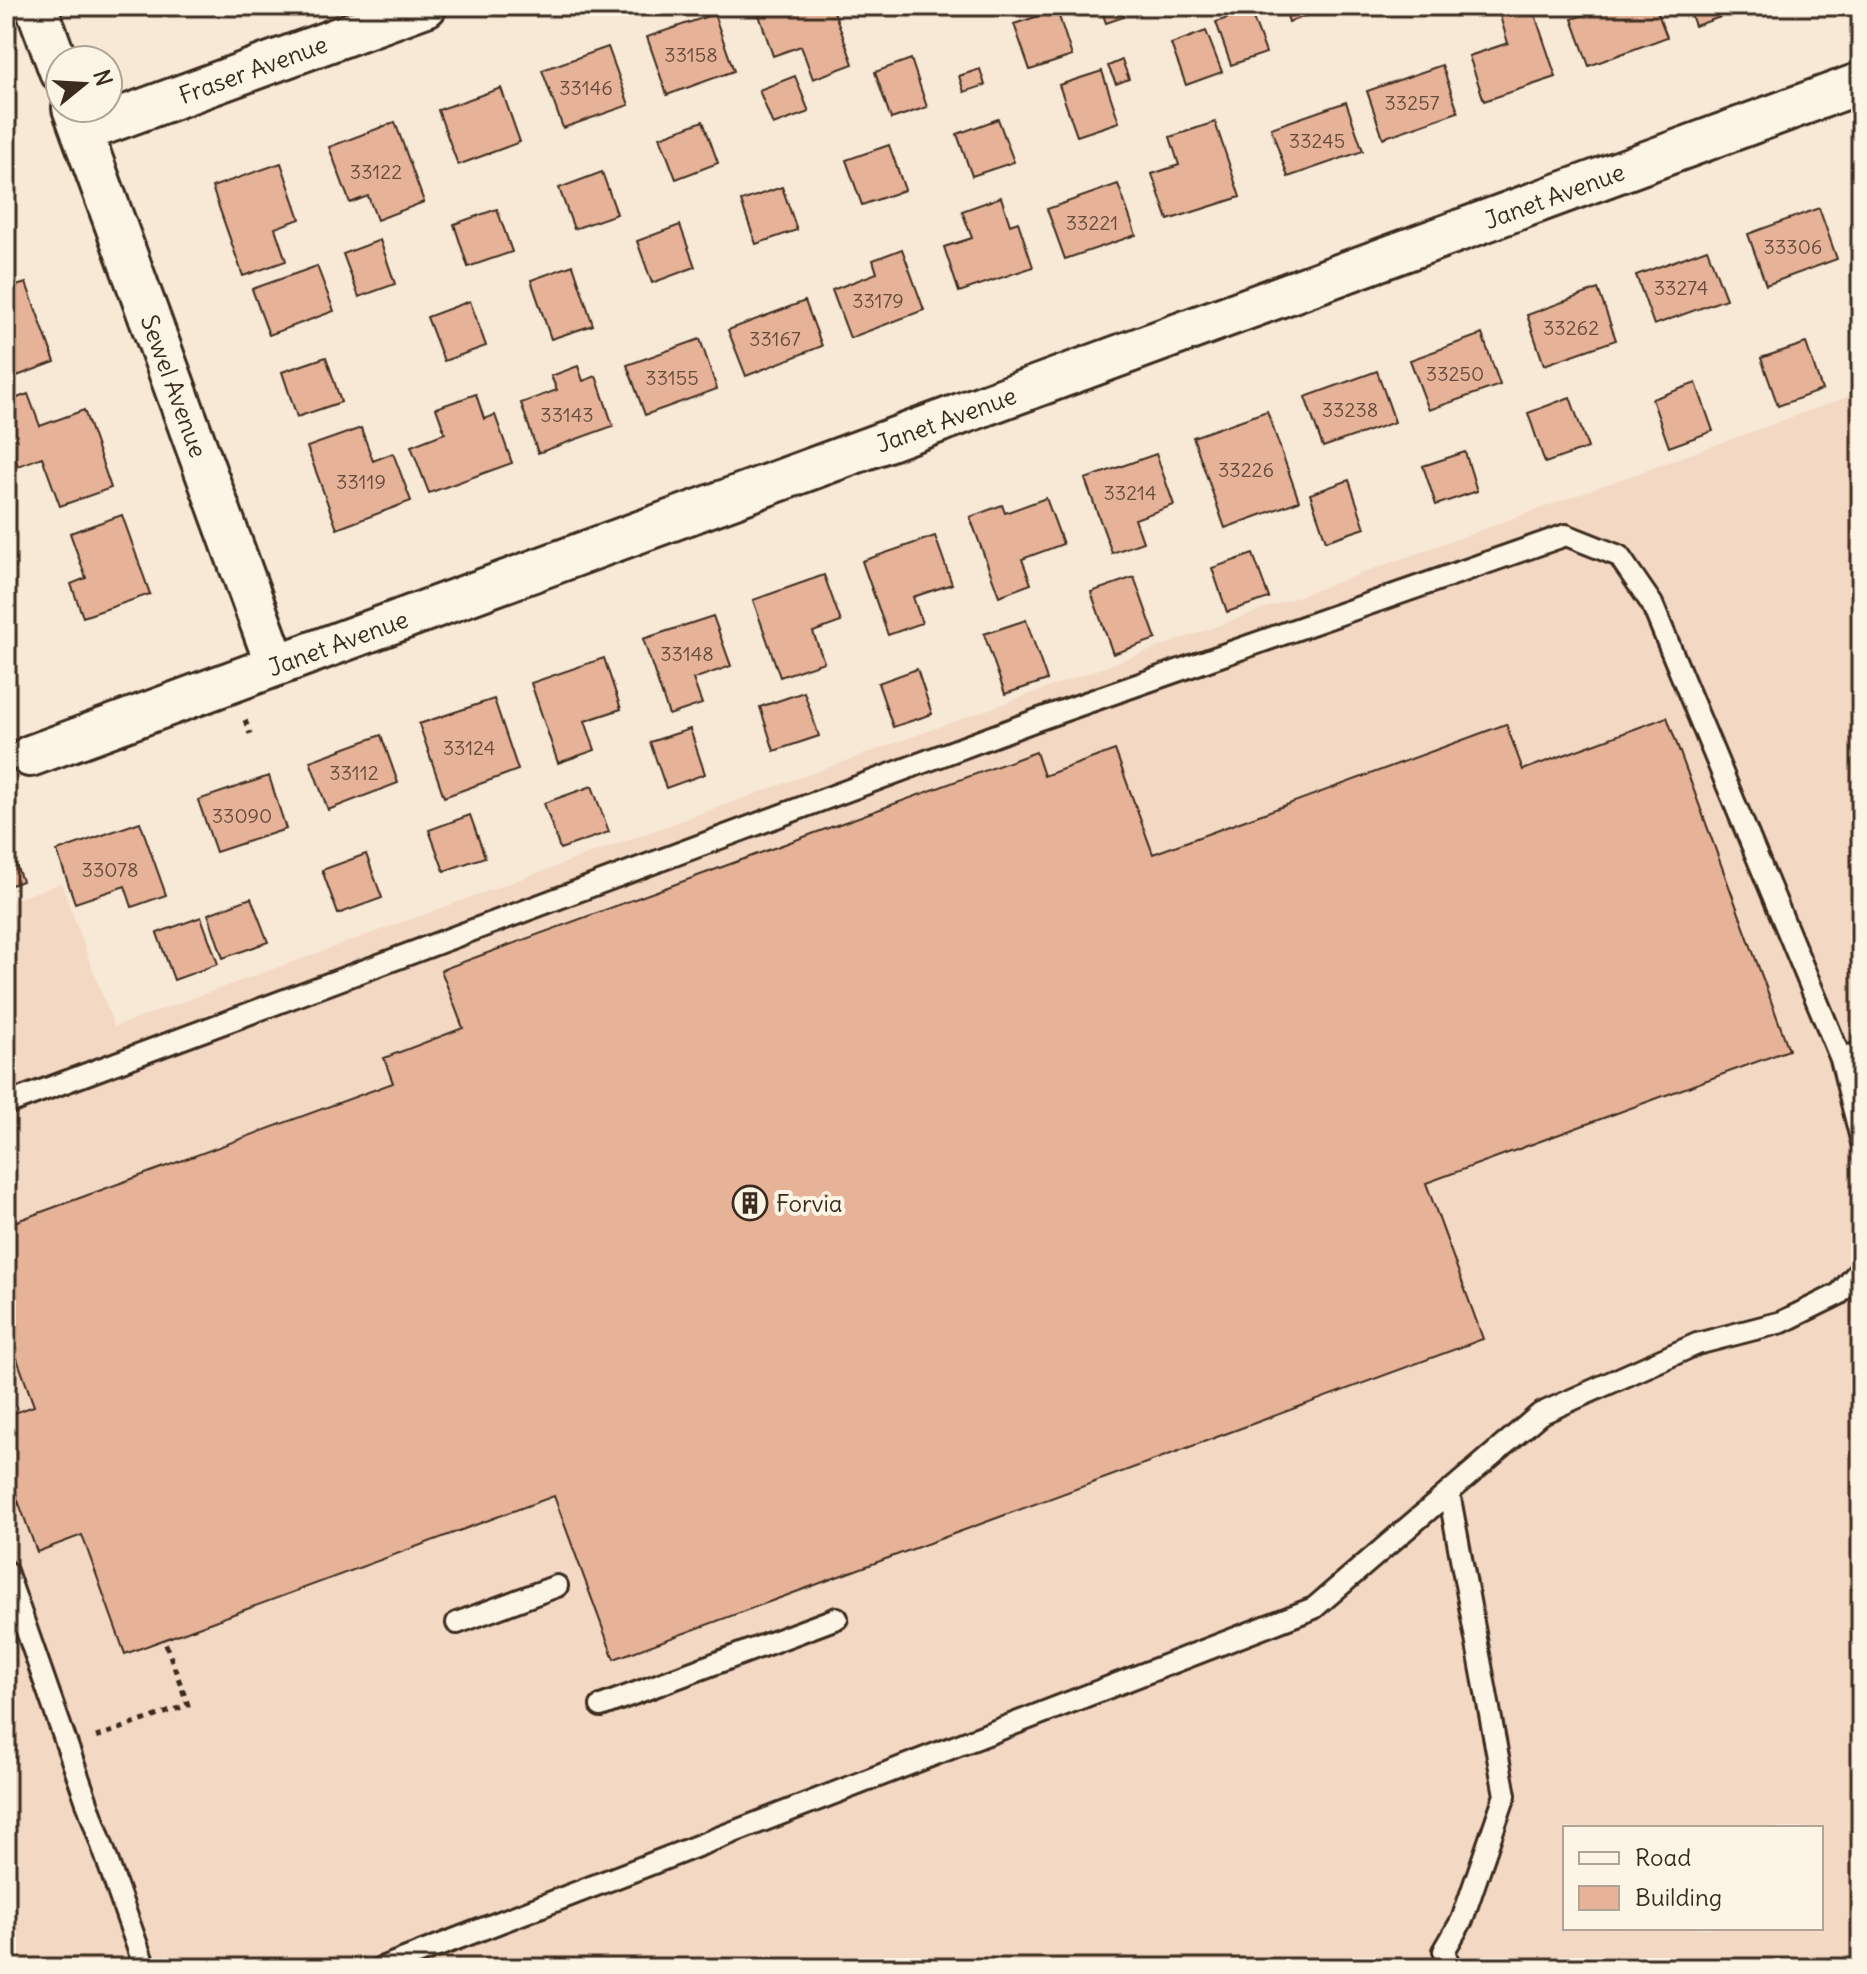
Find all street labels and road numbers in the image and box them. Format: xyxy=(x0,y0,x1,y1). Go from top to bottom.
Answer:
street label: Fraser Avenue xyxy=(175,29,331,110)
street label: Janet Avenue xyxy=(1480,156,1628,235)
street label: Sewel Avenue xyxy=(135,311,214,462)
street label: Janet Avenue xyxy=(872,380,1020,459)
street label: Janet Avenue xyxy=(264,603,412,682)

